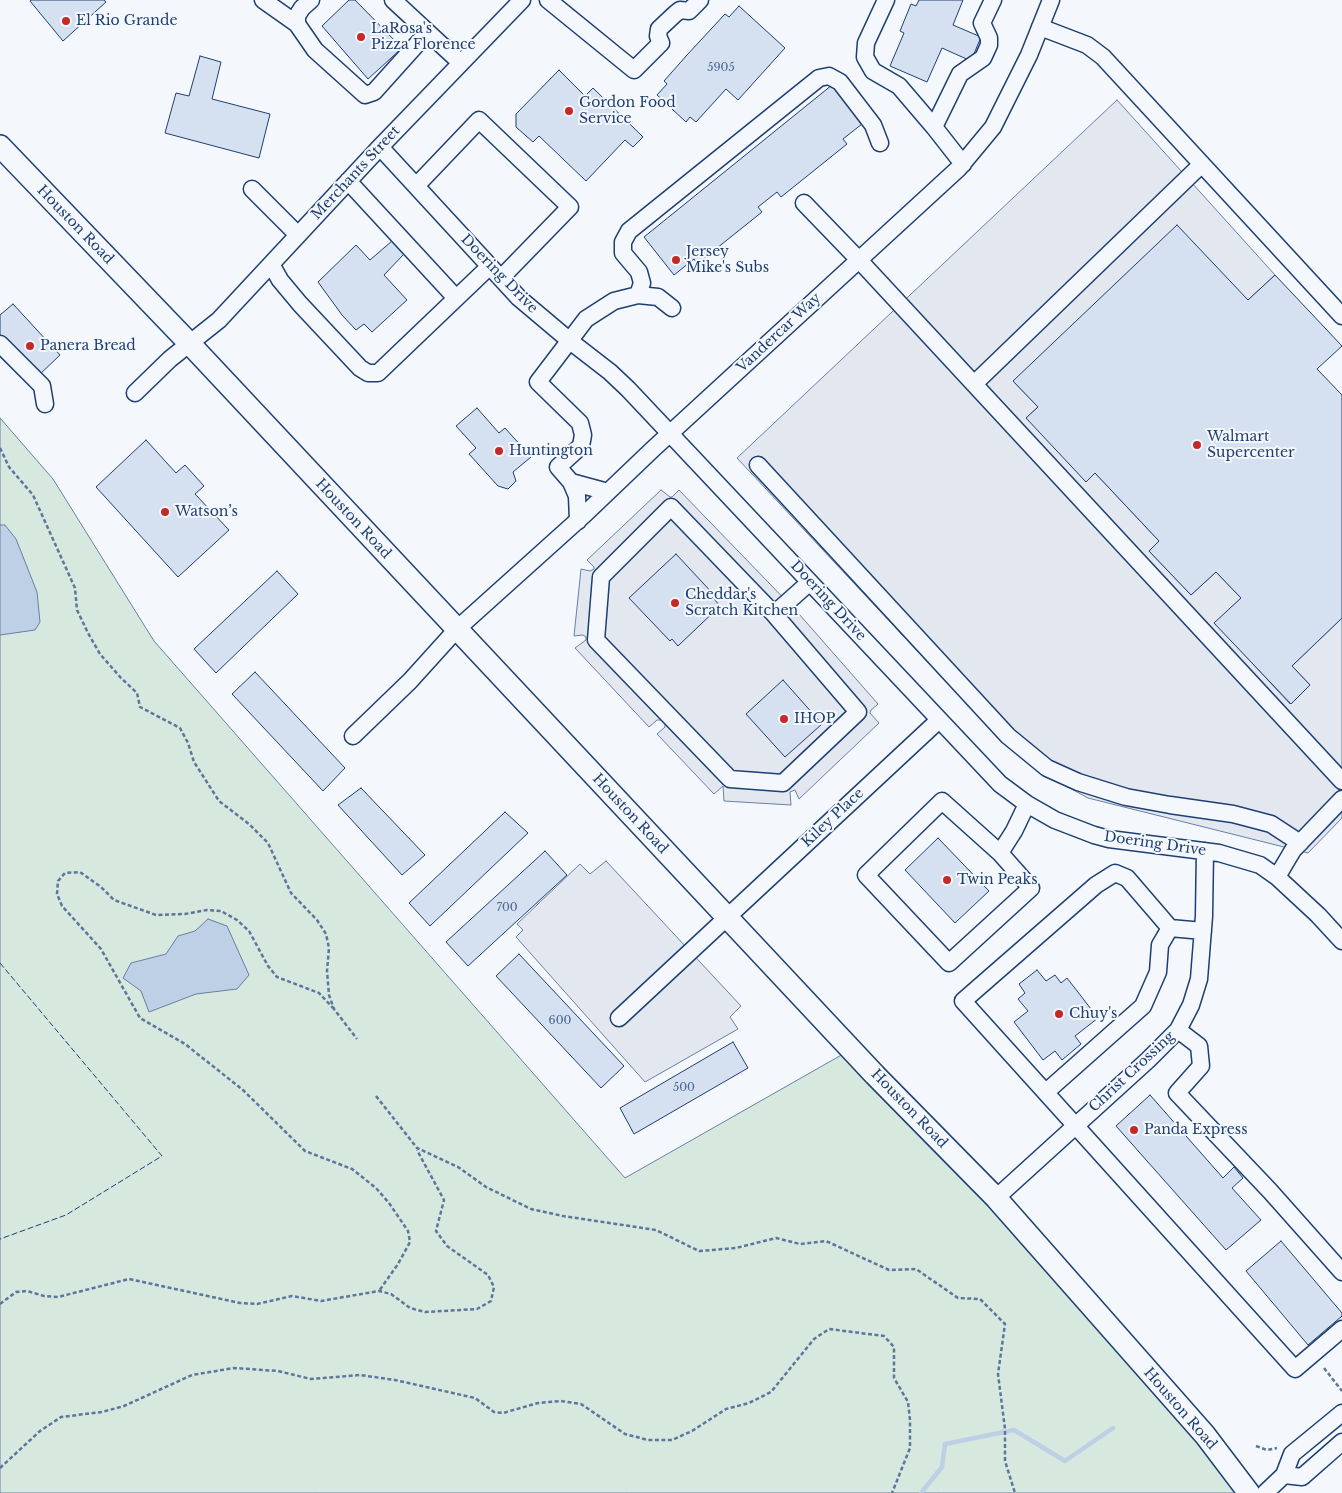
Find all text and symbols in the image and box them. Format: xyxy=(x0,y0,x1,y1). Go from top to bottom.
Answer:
place label: El Rio Grande xyxy=(76,13,177,29)
marker: El Rio Grande xyxy=(60,15,72,27)
place label: LaRosa's Pizza Florence xyxy=(371,21,476,54)
marker: LaRosa's Pizza Florence xyxy=(355,31,367,43)
house number: 5905 xyxy=(707,61,735,75)
place label: Gordon Food Service xyxy=(579,95,676,128)
marker: Gordon Food Service xyxy=(563,105,575,117)
street label: Merchants Street xyxy=(308,123,404,223)
street label: Houston Road xyxy=(33,182,117,268)
street label: Doering Drive xyxy=(457,231,541,317)
place label: Jersey Mike's Subs xyxy=(686,244,769,276)
marker: Jersey Mike's Subs xyxy=(670,254,682,266)
street label: Vandercar Way xyxy=(734,290,824,376)
place label: Panera Bread xyxy=(40,338,136,354)
marker: Panera Bread xyxy=(24,340,36,352)
place label: Walmart Supercenter xyxy=(1207,429,1295,462)
marker: Walmart Supercenter xyxy=(1191,439,1203,451)
place label: Huntington xyxy=(509,443,593,459)
marker: Huntington xyxy=(493,445,505,457)
street label: Houston Road xyxy=(312,476,394,562)
place label: Watson’s xyxy=(175,504,238,520)
marker: Watson’s xyxy=(159,506,171,518)
street label: Doering Drive xyxy=(787,558,869,644)
place label: Cheddar's Scratch Kitchen xyxy=(685,587,798,620)
marker: Cheddar's Scratch Kitchen xyxy=(669,597,681,609)
place label: IHOP xyxy=(794,711,835,727)
marker: IHOP xyxy=(778,713,790,725)
street label: Houston Road xyxy=(589,771,671,857)
street label: Kiley Place xyxy=(799,785,867,851)
street label: Doering Drive xyxy=(1103,829,1207,859)
place label: Twin Peaks xyxy=(957,872,1038,888)
marker: Twin Peaks xyxy=(941,874,953,886)
house number: 700 xyxy=(496,901,518,915)
place label: Chuy's xyxy=(1069,1006,1117,1022)
marker: Chuy's xyxy=(1053,1008,1065,1020)
house number: 600 xyxy=(549,1014,571,1028)
street label: Christ Crossing xyxy=(1086,1028,1178,1116)
street label: Houston Road xyxy=(867,1066,951,1152)
house number: 500 xyxy=(673,1081,695,1095)
place label: Panda Express xyxy=(1144,1122,1248,1138)
marker: Panda Express xyxy=(1128,1124,1140,1136)
street label: Houston Road xyxy=(1140,1365,1220,1453)

